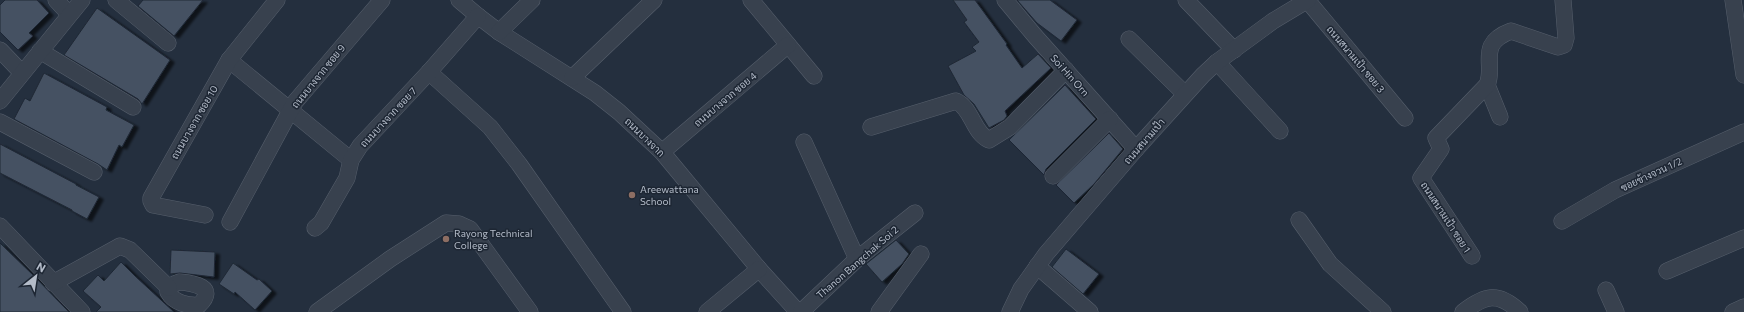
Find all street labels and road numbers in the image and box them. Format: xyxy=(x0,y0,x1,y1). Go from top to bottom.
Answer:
street label: ถนนสนามเป้า ซอย 3 xyxy=(1325,23,1388,95)
street label: ถนนบางจาก ซอย 9 xyxy=(289,42,347,110)
street label: Soi Hin Orn xyxy=(1048,52,1092,98)
street label: ถนนบางจาก ซอย 4 xyxy=(691,69,759,129)
street label: ถนนบางจาก ซอย 10 xyxy=(168,83,220,161)
street label: ถนนบางจาก ซอย 7 xyxy=(357,85,419,149)
street label: ถนนบางจาก xyxy=(623,115,668,159)
street label: ถนนสนามเป้า xyxy=(1121,116,1167,166)
street label: ซอยข้างจวน 1/2 xyxy=(1618,154,1684,193)
street label: ถนนสนามเป้า ซอย 1 xyxy=(1419,179,1473,255)
street label: Thanon Bangchak Soi 2 xyxy=(814,223,901,301)

